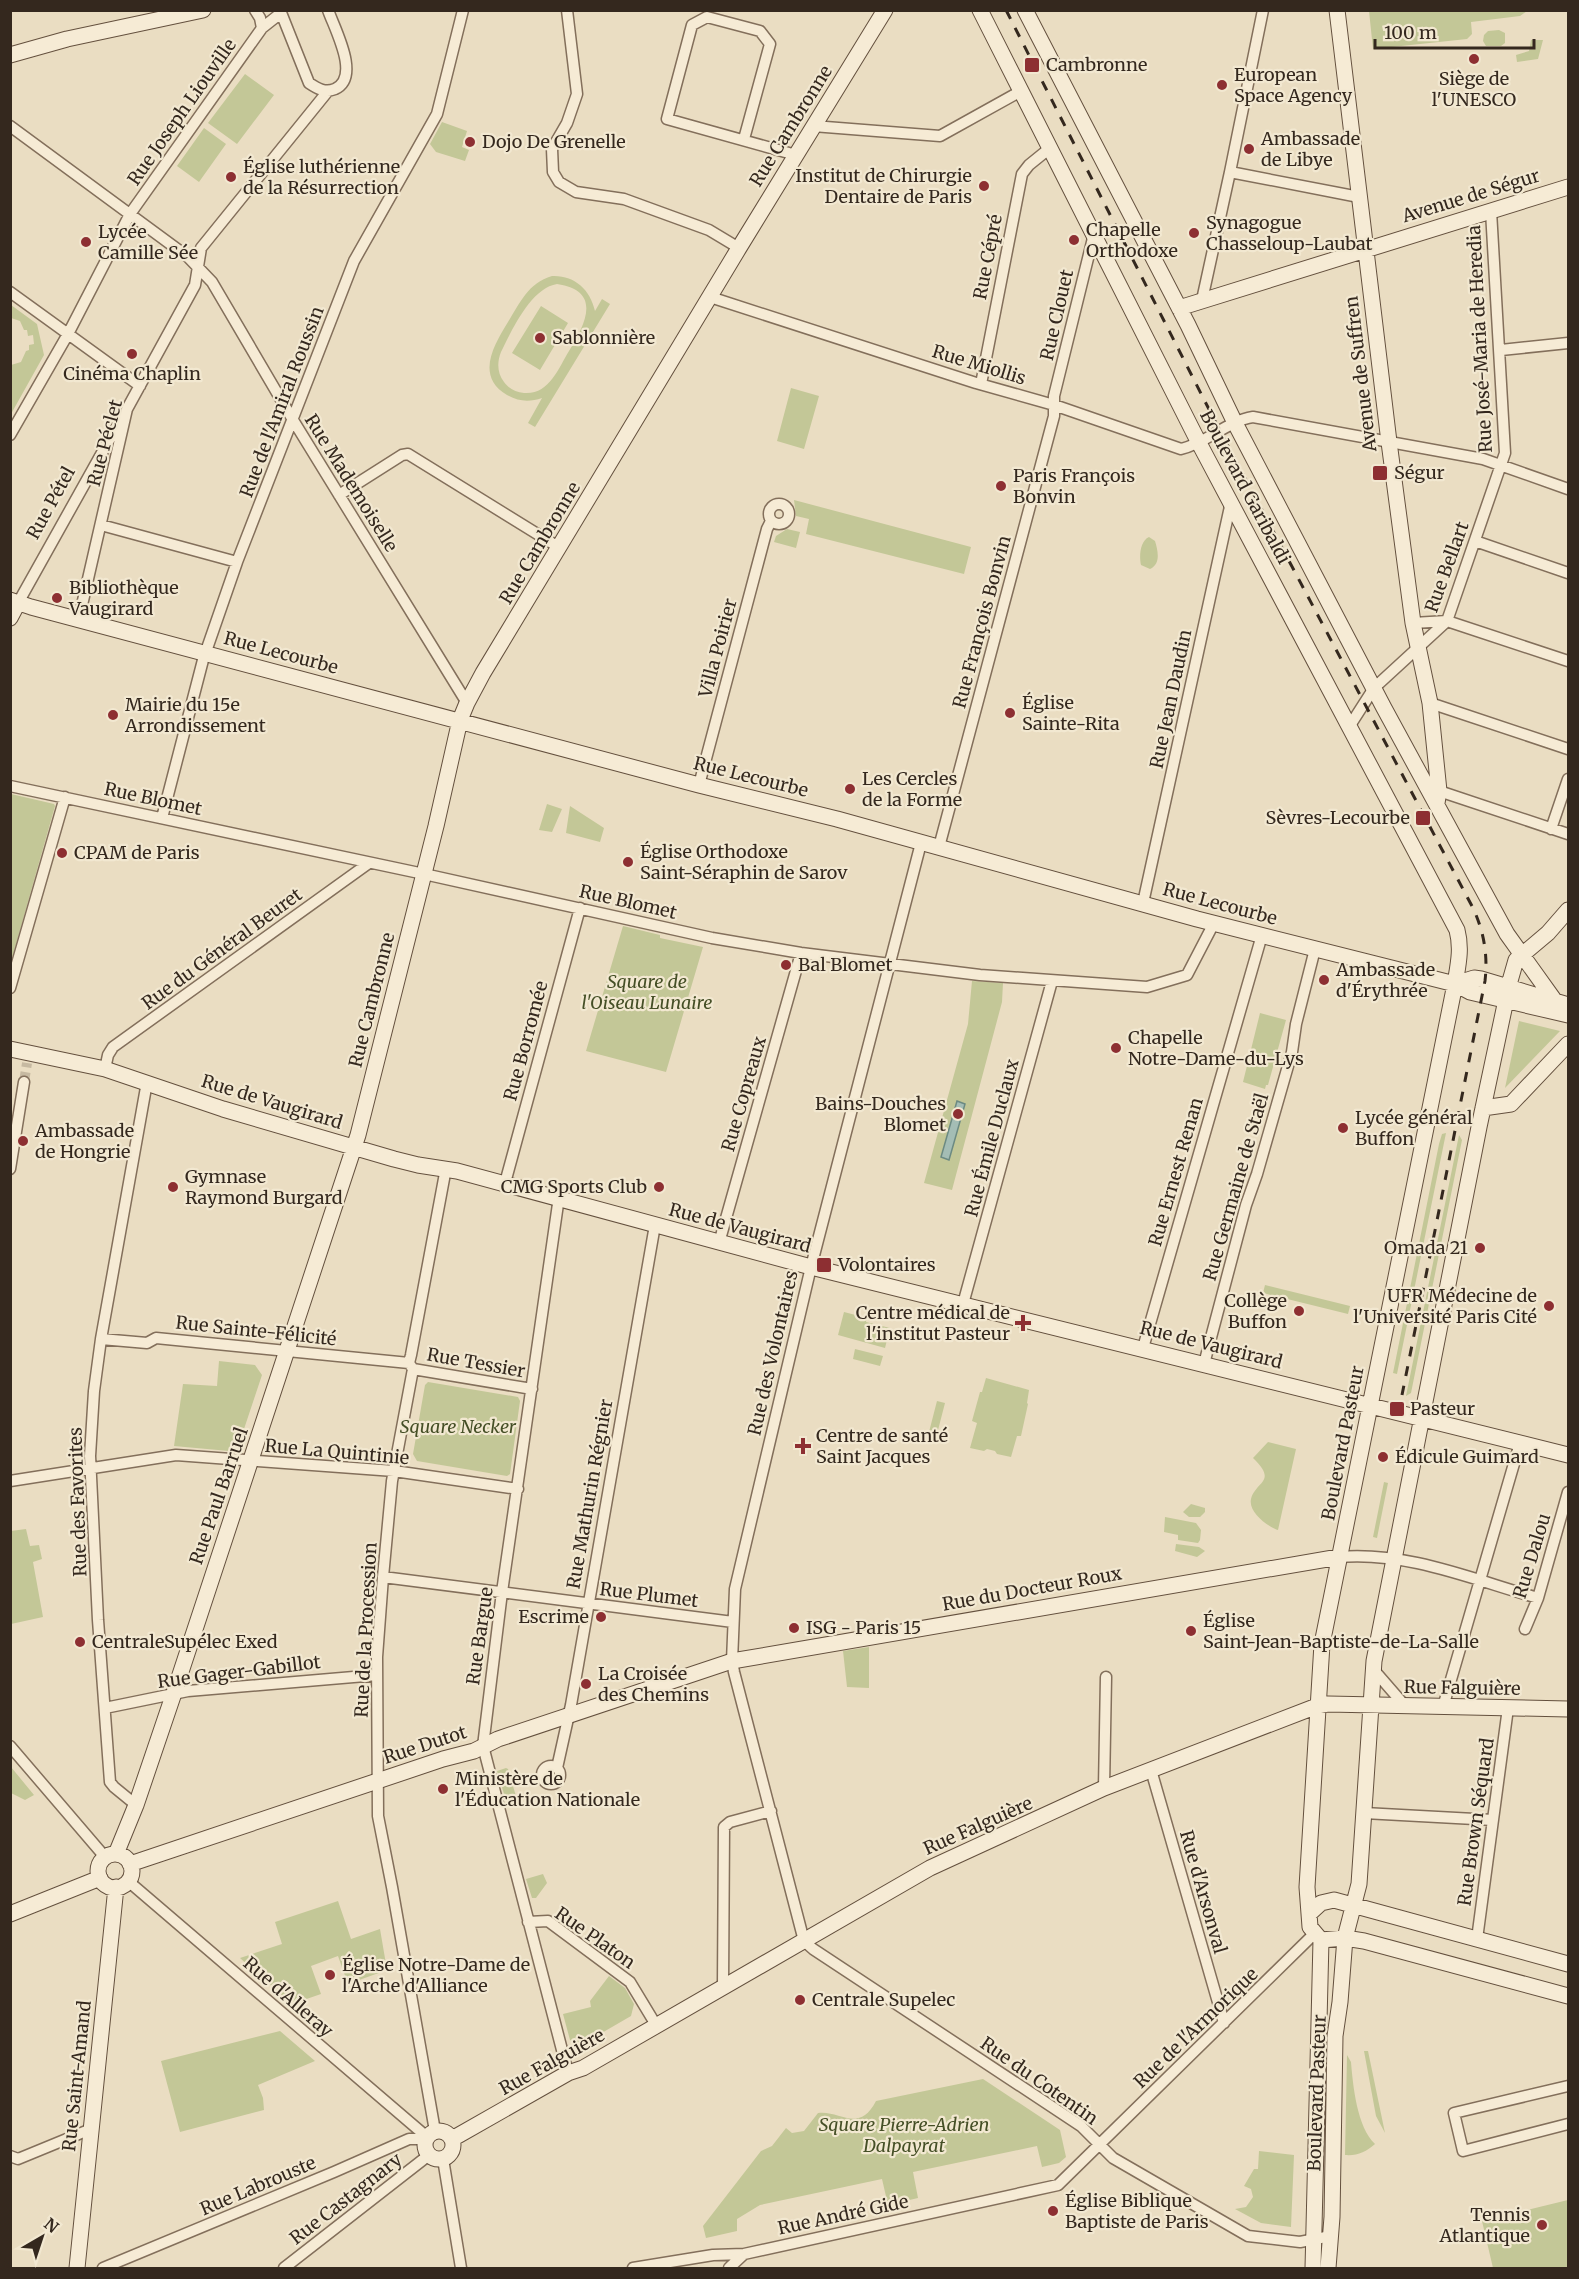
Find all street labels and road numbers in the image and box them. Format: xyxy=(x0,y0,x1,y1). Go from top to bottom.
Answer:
street label: Rue Joseph Liouville xyxy=(122,34,241,190)
street label: Rue Cambronne xyxy=(744,61,837,191)
street label: Avenue de Ségur xyxy=(1398,164,1542,228)
street label: Rue Cépré xyxy=(968,212,1007,301)
street label: Rue José-Maria de Heredia xyxy=(1462,224,1497,453)
street label: Rue Clouet xyxy=(1035,267,1078,363)
street label: Avenue de Suffren xyxy=(1340,295,1382,454)
street label: Rue de l'Amiral Roussin xyxy=(234,303,329,501)
street label: Rue Miollis xyxy=(929,339,1029,390)
street label: Rue Péclet xyxy=(82,397,127,489)
street label: Boulevard Garibaldi xyxy=(1195,406,1296,568)
street label: Rue Mademoiselle xyxy=(300,410,403,556)
street label: Rue Pétel xyxy=(21,462,80,543)
street label: Rue Cambronne xyxy=(494,477,585,608)
street label: Rue Bellart xyxy=(1419,518,1474,615)
street label: Rue François Bonvin xyxy=(947,533,1016,711)
street label: Villa Poirier xyxy=(693,596,742,701)
street label: Rue Lecourbe xyxy=(221,626,341,679)
street label: Rue Jean Daudin xyxy=(1145,627,1196,770)
street label: Rue Lecourbe xyxy=(691,751,811,802)
street label: Rue Blomet xyxy=(102,777,204,820)
street label: Rue Lecourbe xyxy=(1160,877,1280,930)
street label: Rue Blomet xyxy=(577,879,679,924)
street label: Rue du Général Beuret xyxy=(137,883,306,1014)
street label: Rue Cambronne xyxy=(344,930,399,1070)
street label: Rue Borromée xyxy=(498,978,553,1103)
street label: Rue Copreaux xyxy=(716,1033,771,1154)
street label: Rue Émile Duclaux xyxy=(959,1056,1024,1219)
street label: Rue de Vaugirard xyxy=(199,1069,346,1134)
street label: Rue Germaine de Staël xyxy=(1198,1090,1273,1283)
street label: Rue Ernest Renan xyxy=(1143,1095,1208,1249)
street label: Rue de Vaugirard xyxy=(667,1197,814,1258)
street label: Rue des Volontaires xyxy=(742,1268,803,1438)
street label: Rue Sainte-Félicité xyxy=(175,1311,338,1350)
street label: Rue de Vaugirard xyxy=(1137,1316,1285,1373)
street label: Rue Tessier xyxy=(425,1343,527,1382)
street label: Boulevard Pasteur xyxy=(1316,1364,1369,1522)
street label: Rue Mathurin Régnier xyxy=(561,1397,618,1591)
street label: Rue Paul Barruel xyxy=(184,1424,253,1567)
street label: Rue des Favorites xyxy=(63,1427,92,1577)
street label: Rue La Quintinie xyxy=(264,1434,410,1469)
street label: Rue Dalou xyxy=(1508,1510,1555,1601)
street label: Rue de la Procession xyxy=(349,1542,382,1718)
street label: Rue du Docteur Roux xyxy=(940,1561,1124,1616)
street label: Rue Plumet xyxy=(598,1577,700,1612)
street label: Rue Bargue xyxy=(461,1585,498,1686)
street label: Rue Gager-Gabillot xyxy=(156,1650,322,1693)
street label: Rue Falguière xyxy=(1403,1675,1521,1700)
street label: Rue Dutot xyxy=(380,1720,469,1769)
street label: Rue Brown Séquard xyxy=(1452,1736,1499,1907)
street label: Rue Falguière xyxy=(920,1791,1036,1860)
street label: Rue d'Arsonval xyxy=(1175,1827,1232,1957)
street label: Rue Platon xyxy=(551,1902,640,1974)
street label: Rue d'Alleray xyxy=(239,1951,338,2042)
street label: Rue de l'Armorique xyxy=(1129,1962,1263,2093)
street label: Rue Saint-Amand xyxy=(57,1999,96,2153)
street label: Boulevard Pasteur xyxy=(1302,2014,1331,2172)
street label: Rue Falguière xyxy=(495,2023,608,2100)
street label: Rue du Cotentin xyxy=(976,2032,1103,2130)
street label: Rue Castagnary xyxy=(285,2147,407,2250)
street label: Rue Labrouste xyxy=(197,2151,319,2220)
street label: Rue André Gide xyxy=(775,2189,910,2240)

